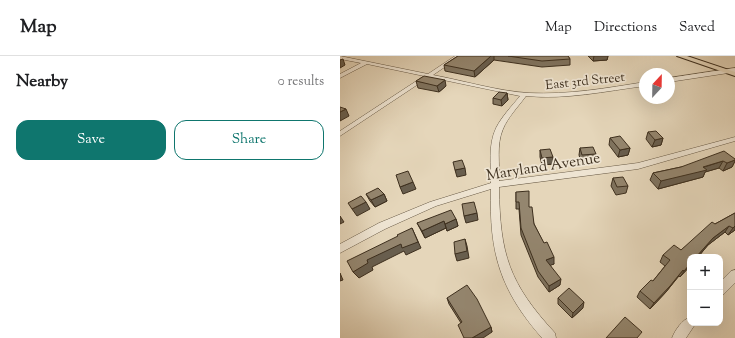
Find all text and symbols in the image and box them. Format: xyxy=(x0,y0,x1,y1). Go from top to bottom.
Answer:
text: Map xyxy=(20,14,57,41)
text: Map xyxy=(545,18,572,38)
text: Directions xyxy=(594,18,657,38)
text: Saved xyxy=(679,18,715,38)
north arrow xyxy=(639,68,675,104)
street label: East 3rd Street xyxy=(545,69,626,95)
text: Nearby xyxy=(16,70,68,94)
text: 0 results xyxy=(278,73,324,91)
button: Save xyxy=(16,120,166,160)
button: Share xyxy=(174,120,324,160)
street label: Maryland Avenue xyxy=(485,148,602,187)
map controls xyxy=(687,254,723,326)
button: + xyxy=(687,254,723,290)
button: − xyxy=(687,290,723,326)

